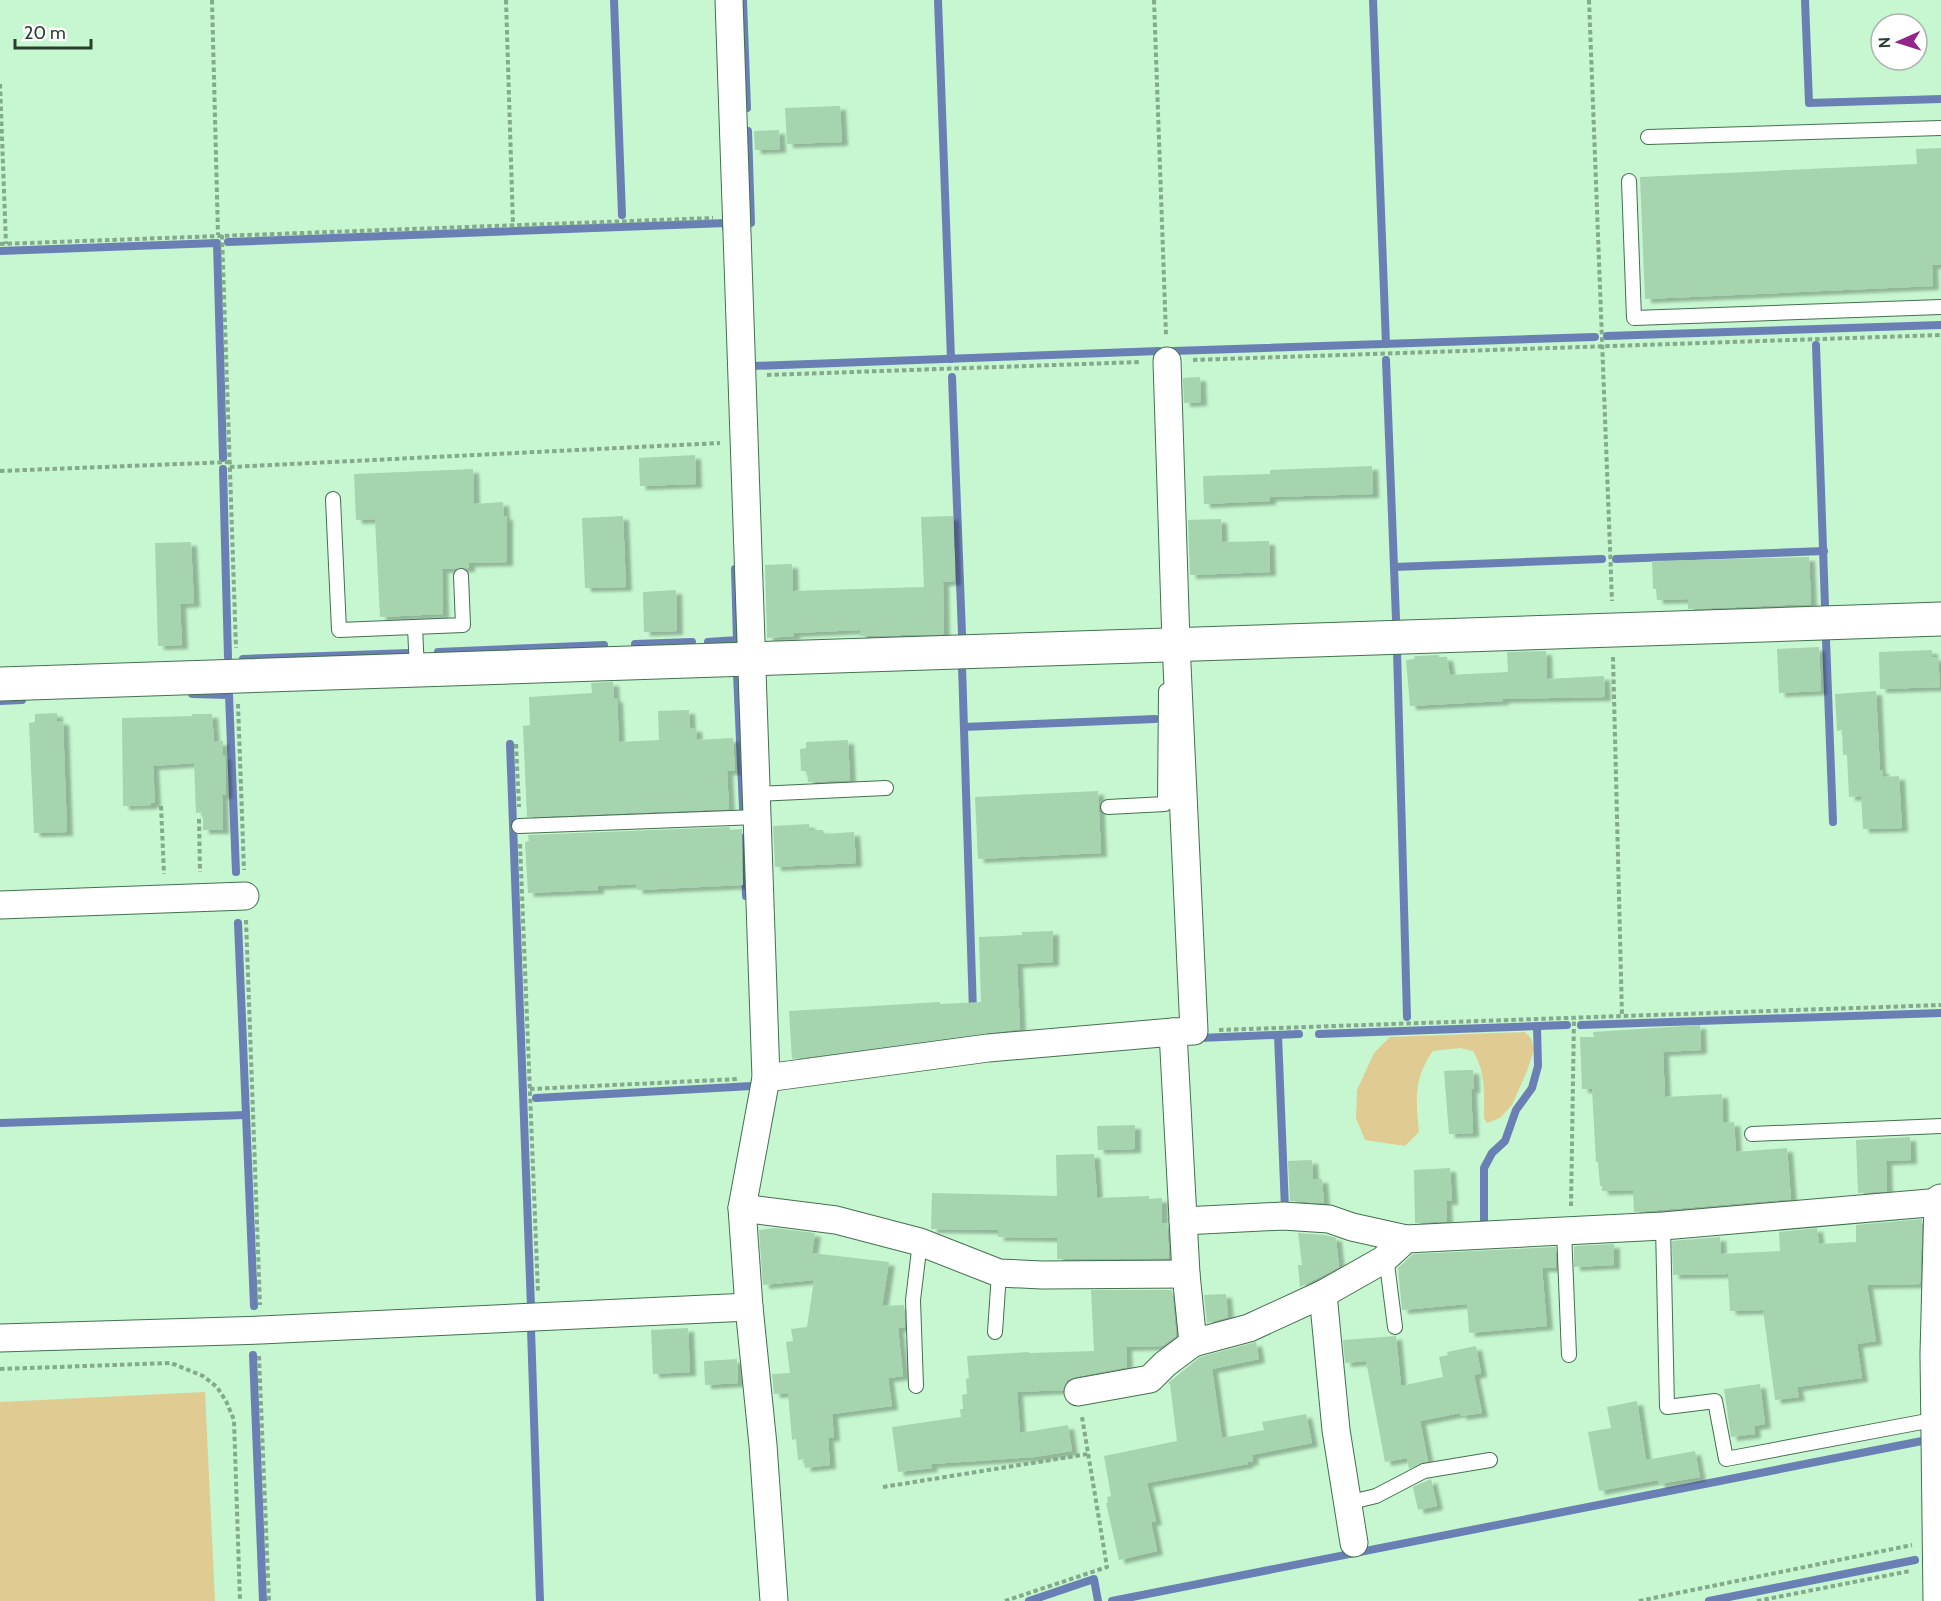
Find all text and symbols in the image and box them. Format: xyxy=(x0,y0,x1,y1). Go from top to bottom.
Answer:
scale bar xyxy=(15,12,92,50)
north arrow xyxy=(1869,12,1929,72)
text: 20 m xyxy=(24,22,66,44)
text: N xyxy=(1875,37,1894,49)

